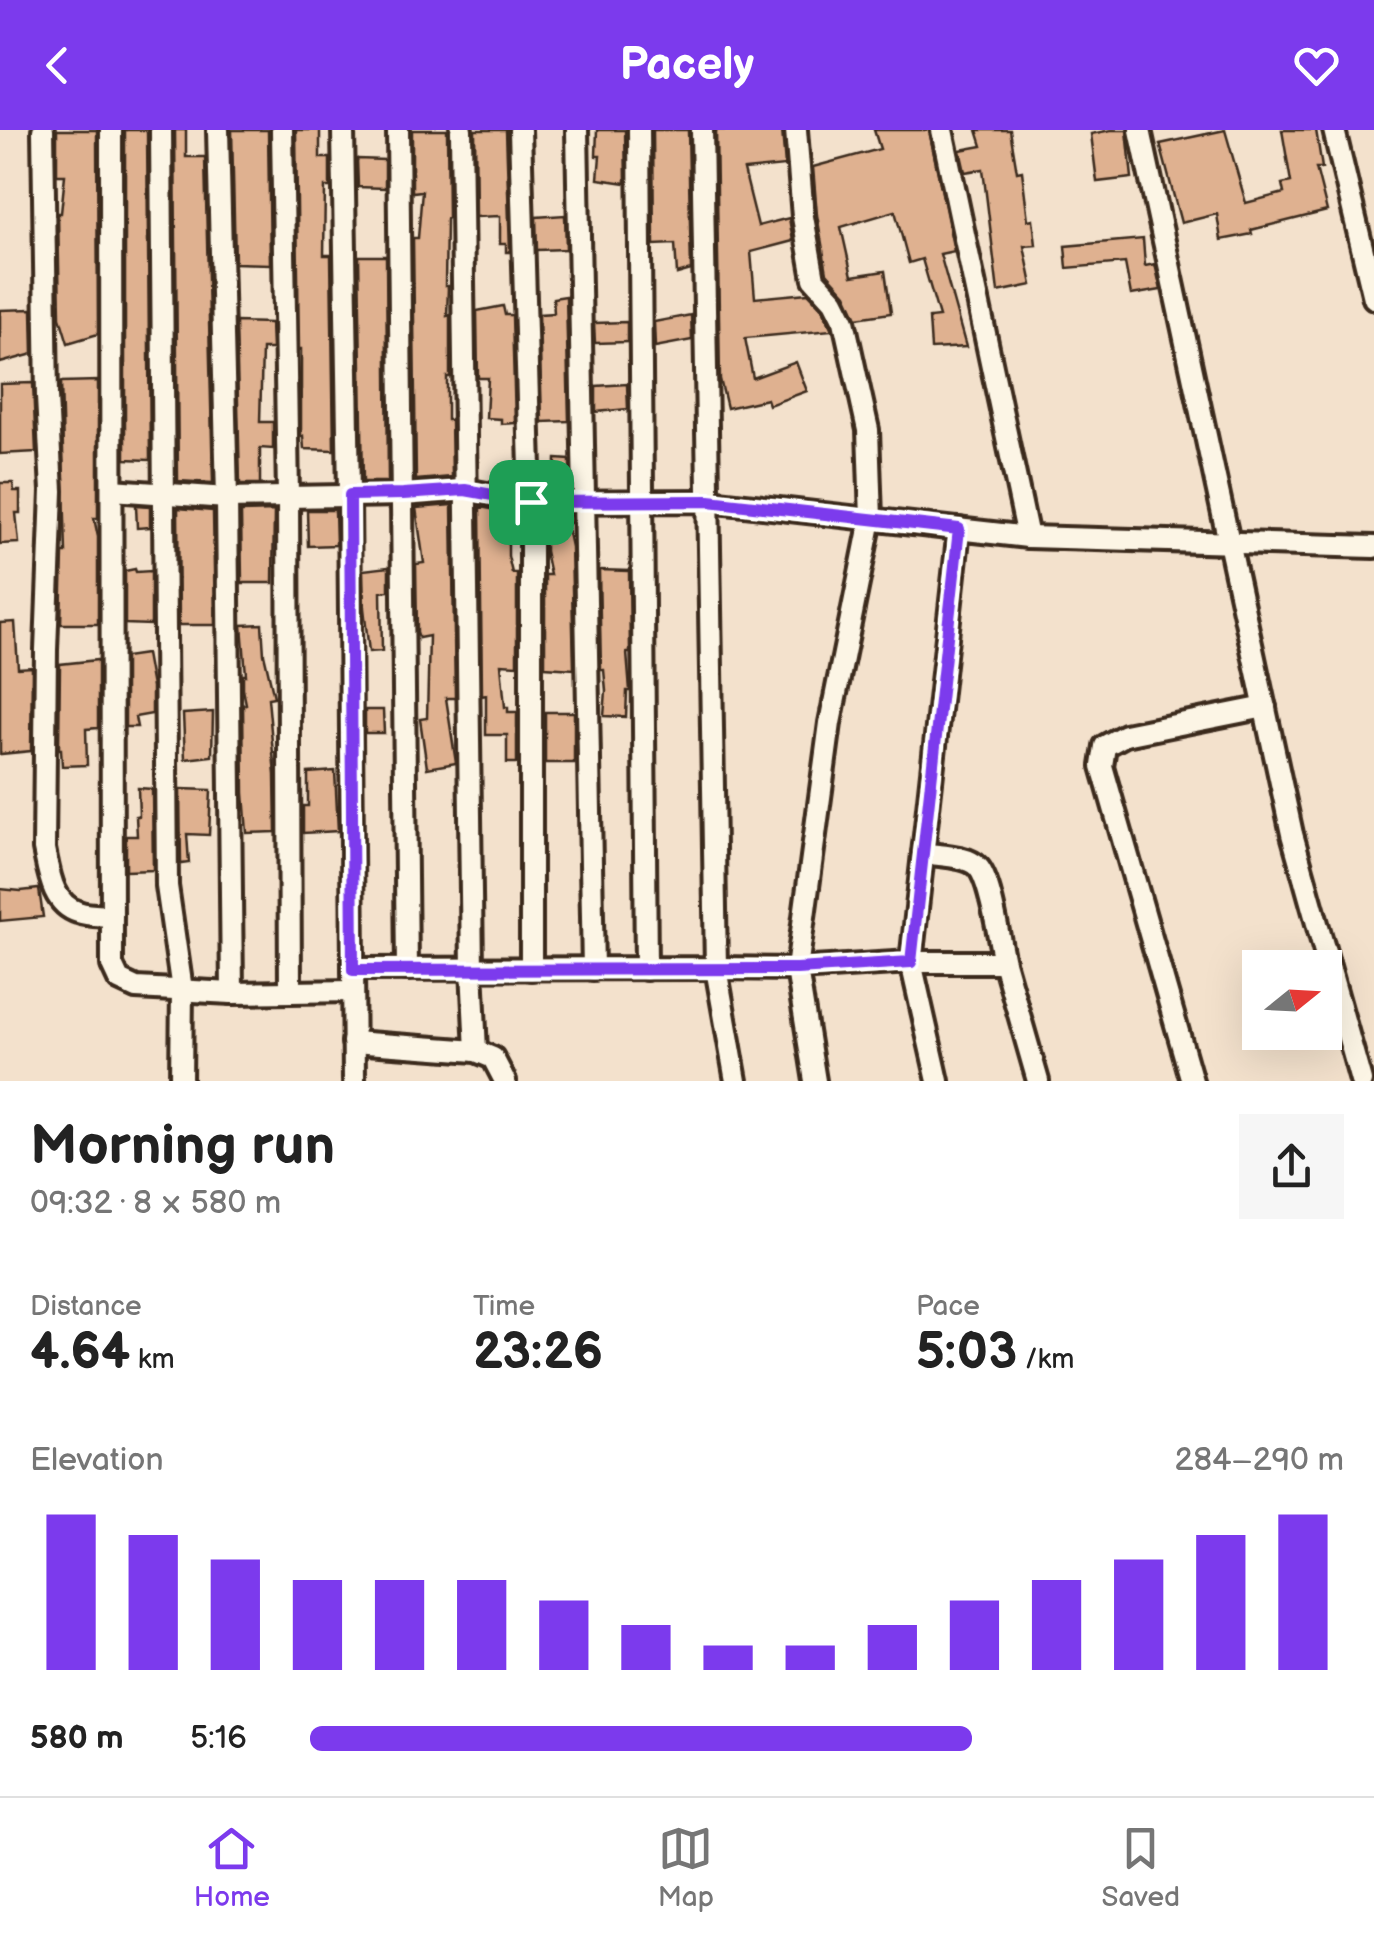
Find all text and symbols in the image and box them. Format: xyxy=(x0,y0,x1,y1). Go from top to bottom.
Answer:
icon: back xyxy=(30,38,85,93)
text: Pacely xyxy=(620,38,754,93)
icon: heart xyxy=(1289,38,1344,93)
pin xyxy=(489,460,574,545)
icon: arrive xyxy=(504,475,559,530)
north arrow xyxy=(1242,950,1342,1050)
map controls xyxy=(1242,950,1342,1050)
text: Morning run xyxy=(30,1113,335,1180)
button: share xyxy=(1239,1114,1344,1219)
text: 09:32 · 8 × 580 m xyxy=(30,1184,281,1223)
text: Distance xyxy=(30,1290,142,1323)
text: Time xyxy=(473,1290,535,1323)
text: Pace xyxy=(916,1290,980,1323)
text: 4.64 xyxy=(30,1323,130,1383)
text: 23:26 xyxy=(473,1323,603,1383)
text: 5:03 xyxy=(916,1323,1017,1383)
text: km xyxy=(130,1343,175,1376)
text: /km xyxy=(1017,1343,1074,1376)
text: Elevation xyxy=(30,1441,163,1480)
text: 284–290 m xyxy=(1175,1441,1344,1480)
text: 580 m xyxy=(30,1719,124,1758)
text: 5:16 xyxy=(190,1719,247,1758)
tab: Home xyxy=(194,1821,270,1914)
tab: Map xyxy=(658,1821,714,1914)
tab: Saved xyxy=(1102,1821,1180,1914)

